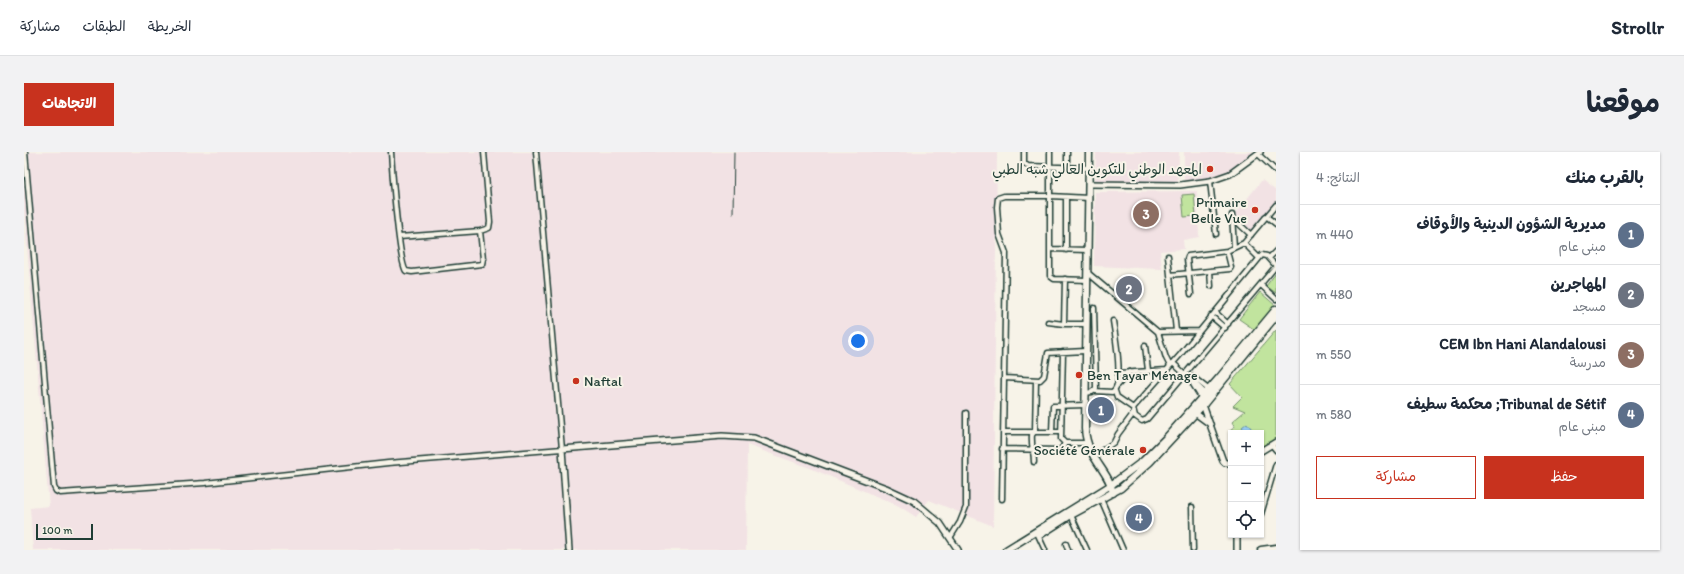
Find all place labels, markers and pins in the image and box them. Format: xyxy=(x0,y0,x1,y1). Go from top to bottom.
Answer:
place label: المعهد الوطني للتكوين العالي شبه الطبي xyxy=(992,161,1202,182)
marker: المعهد الوطني للتكوين العالي شبه الطبي xyxy=(1205,164,1215,174)
place label: Primaire Belle Vue xyxy=(1191,194,1247,227)
pin: 3 xyxy=(1133,199,1159,229)
marker: Primaire Belle Vue xyxy=(1250,205,1260,215)
pin: 2 xyxy=(1116,274,1142,304)
place label: Ben Tayar Ménage xyxy=(1087,367,1198,384)
marker: Ben Tayar Ménage xyxy=(1074,370,1084,380)
place label: Naftal xyxy=(584,373,622,390)
marker: Naftal xyxy=(571,376,581,386)
pin: 1 xyxy=(1088,395,1114,425)
place label: Société Générale xyxy=(1034,442,1135,459)
marker: Société Générale xyxy=(1138,445,1148,455)
pin: 4 xyxy=(1126,503,1152,533)

